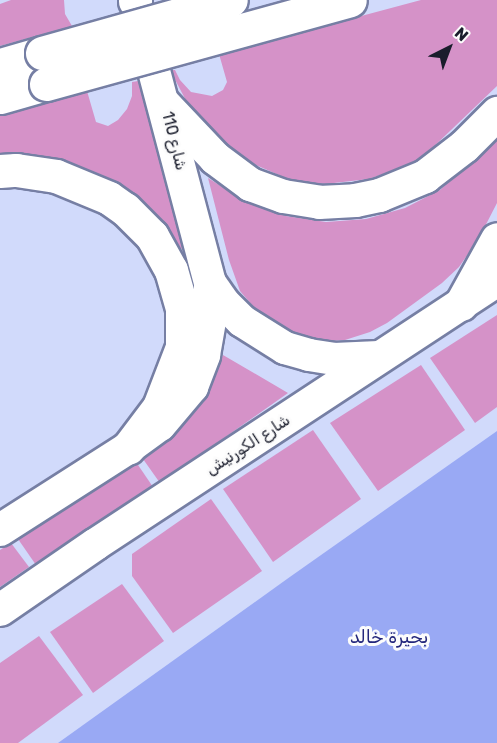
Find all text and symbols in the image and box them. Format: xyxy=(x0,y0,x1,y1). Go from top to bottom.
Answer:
north arrow xyxy=(419,18,479,78)
text: N xyxy=(451,23,472,45)
street label: شارع 110 xyxy=(157,110,191,172)
street label: شارع الكورنيش xyxy=(202,411,294,479)
water label: بحيرة خالد xyxy=(350,626,428,648)

